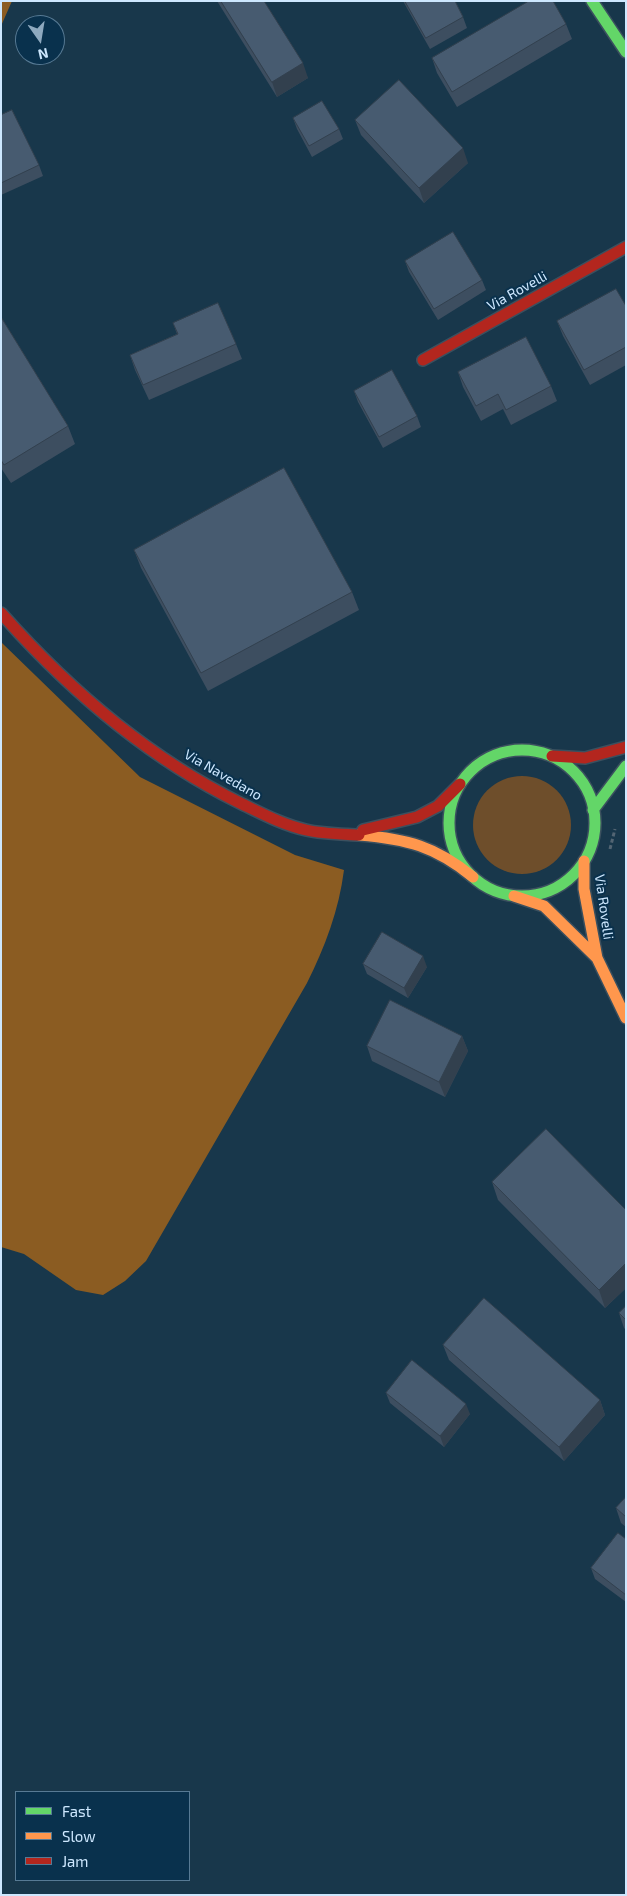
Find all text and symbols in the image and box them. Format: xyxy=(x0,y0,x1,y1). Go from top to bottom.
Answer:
north arrow xyxy=(15,15,65,65)
text: N xyxy=(36,45,50,64)
street label: Via Rovelli xyxy=(484,268,550,314)
street label: Via Navedano xyxy=(181,746,265,804)
street label: Via Rovelli xyxy=(591,873,617,941)
legend xyxy=(15,1791,190,1881)
text: Fast xyxy=(62,1802,91,1820)
text: Slow xyxy=(62,1827,96,1845)
text: Jam xyxy=(62,1852,88,1870)

